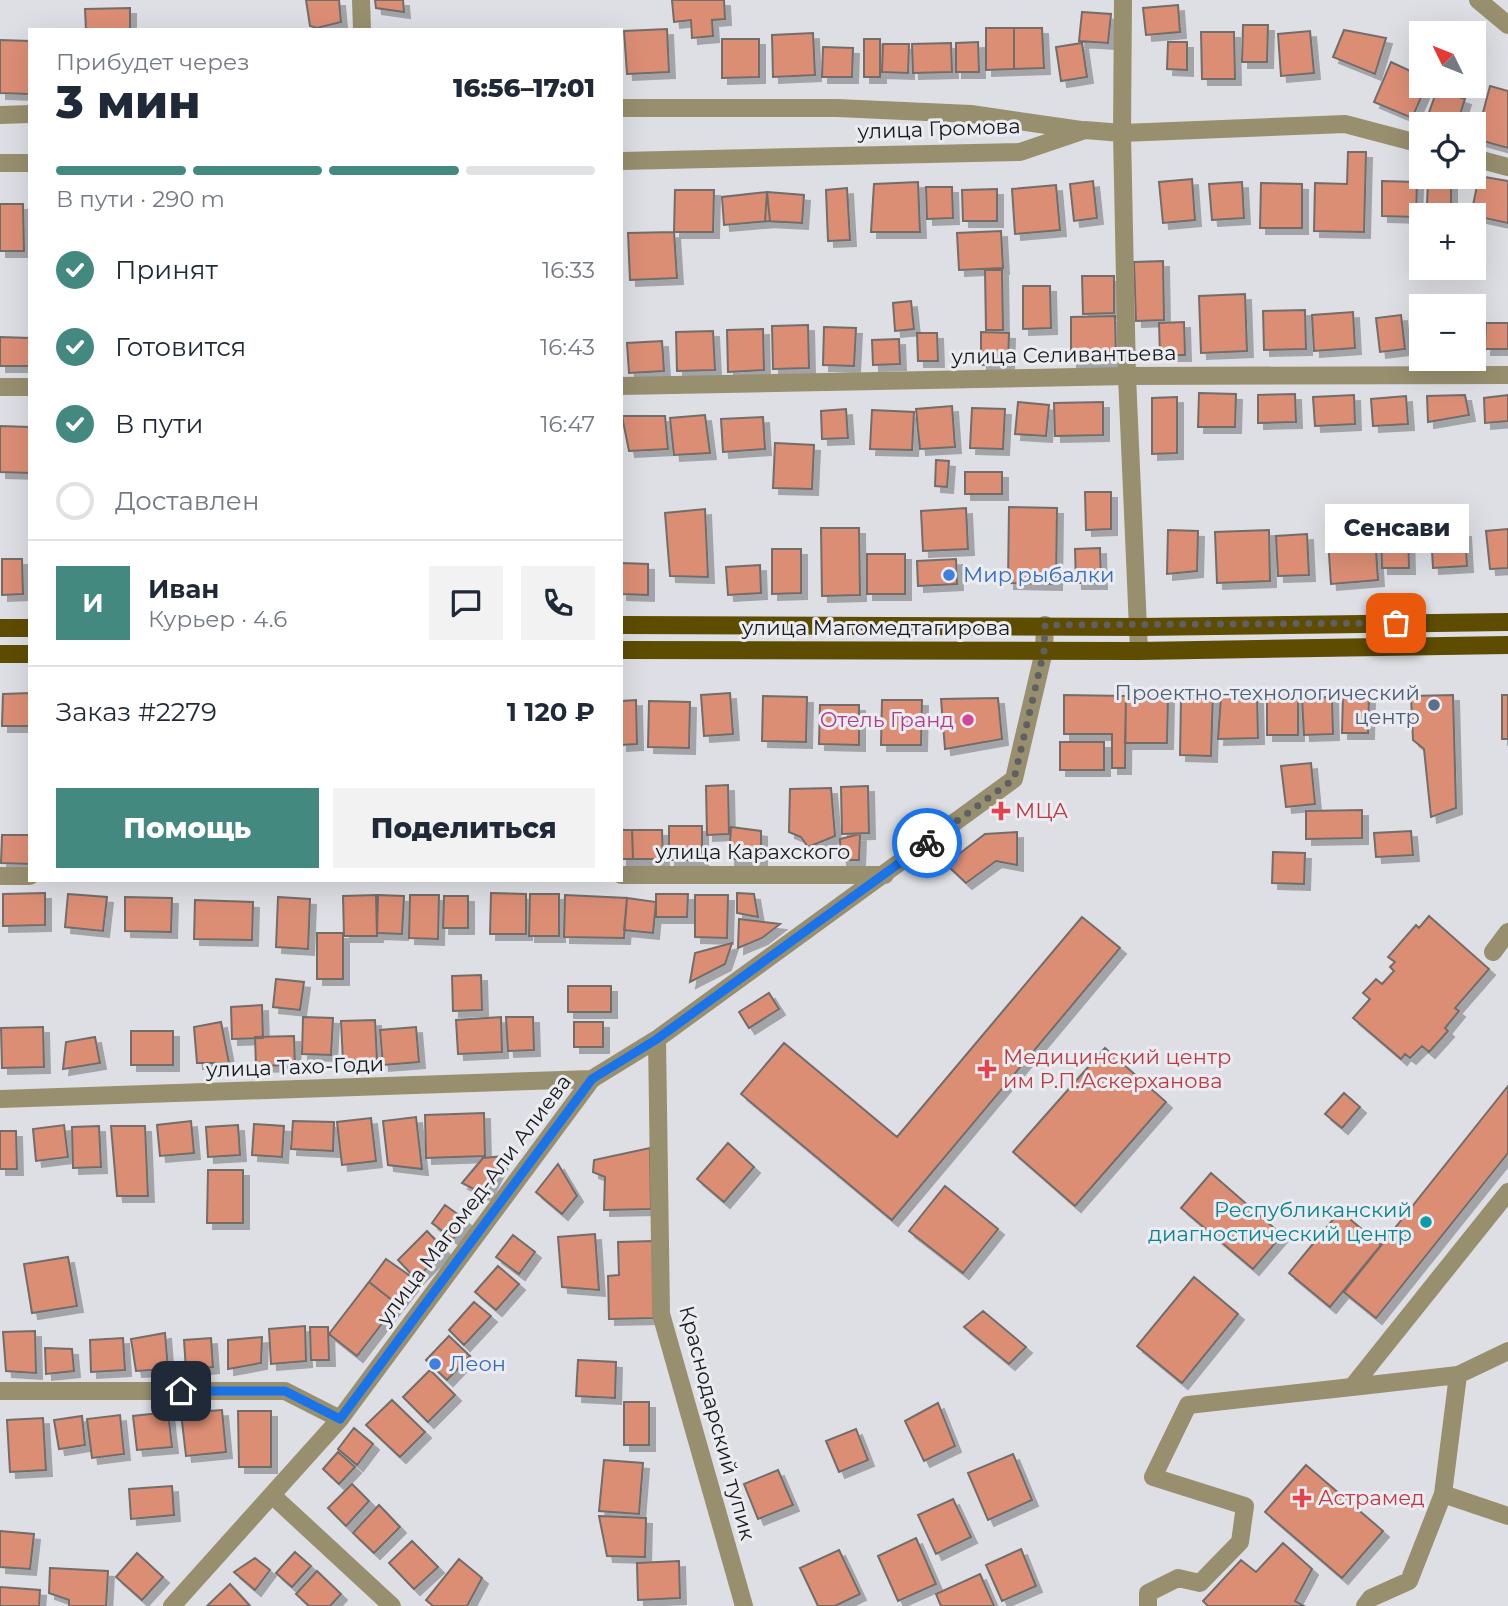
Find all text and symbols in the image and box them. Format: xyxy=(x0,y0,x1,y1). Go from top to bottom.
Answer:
north arrow xyxy=(1409,21,1486,98)
map controls xyxy=(1409,21,1486,371)
text: Прибудет через xyxy=(56,48,250,76)
text: 16:56–17:01 xyxy=(453,72,595,104)
text: 3 мин xyxy=(56,73,200,130)
button: locate xyxy=(1409,112,1486,189)
street label: улица Громова xyxy=(856,113,1021,144)
text: В пути · 290 m xyxy=(56,185,225,213)
button: + xyxy=(1409,203,1486,280)
icon: check xyxy=(56,251,94,289)
text: Принят xyxy=(115,254,218,286)
text: 16:33 xyxy=(542,256,595,284)
button: − xyxy=(1409,294,1486,371)
icon: check xyxy=(56,328,94,366)
text: Готовится xyxy=(115,331,246,363)
text: 16:43 xyxy=(540,333,595,361)
street label: улица Селивантьева xyxy=(950,340,1177,369)
icon: check xyxy=(56,405,94,443)
text: В пути xyxy=(115,408,204,440)
text: 16:47 xyxy=(540,410,595,438)
text: Доставлен xyxy=(115,485,260,517)
callout: Сенсави xyxy=(1324,504,1468,553)
text: Сенсави xyxy=(1344,514,1450,542)
place label: Мир рыбалки xyxy=(963,562,1114,587)
button: chat xyxy=(429,566,503,640)
button: phone xyxy=(521,566,595,640)
marker: Мир рыбалки xyxy=(941,567,957,583)
text: Иван xyxy=(148,573,219,605)
text: И xyxy=(82,587,104,619)
pin xyxy=(1366,593,1426,653)
icon: bag xyxy=(1377,604,1415,642)
text: Курьер · 4.6 xyxy=(148,605,287,633)
street label: улица Магомедтагирова xyxy=(741,615,1010,640)
place label: Проектно-технологический центр xyxy=(1115,680,1420,729)
text: Заказ #2279 xyxy=(56,696,217,728)
text: 1 120 ₽ xyxy=(507,696,595,728)
marker: Проектно-технологический центр xyxy=(1426,697,1442,713)
place label: Отель Гранд xyxy=(820,707,954,732)
marker: Отель Гранд xyxy=(960,712,976,728)
button: Помощь xyxy=(56,788,319,868)
button: Поделиться xyxy=(333,788,595,868)
place label: МЦА xyxy=(1015,798,1069,823)
marker: МЦА xyxy=(993,803,1009,819)
courier xyxy=(892,808,962,878)
icon: bike xyxy=(908,824,946,862)
street label: улица Карахского xyxy=(655,839,850,864)
place label: Медицинский центр им Р.П.Аскерханова xyxy=(1003,1044,1231,1093)
street label: улица Тахо-Годи xyxy=(204,1051,384,1082)
marker: Медицинский центр им Р.П.Аскерханова xyxy=(977,1059,997,1079)
street label: улица Магомед-Али Алиева xyxy=(371,1069,576,1331)
place label: Республиканский диагностический центр xyxy=(1148,1197,1412,1246)
marker: Республиканский диагностический центр xyxy=(1418,1214,1434,1230)
street label: Краснодарский тупик xyxy=(674,1303,761,1543)
place label: Леон xyxy=(449,1351,506,1376)
marker: Леон xyxy=(427,1356,443,1372)
pin xyxy=(151,1361,211,1421)
icon: home xyxy=(162,1372,200,1410)
place label: Астрамед xyxy=(1318,1485,1425,1510)
marker: Астрамед xyxy=(1292,1488,1312,1508)

